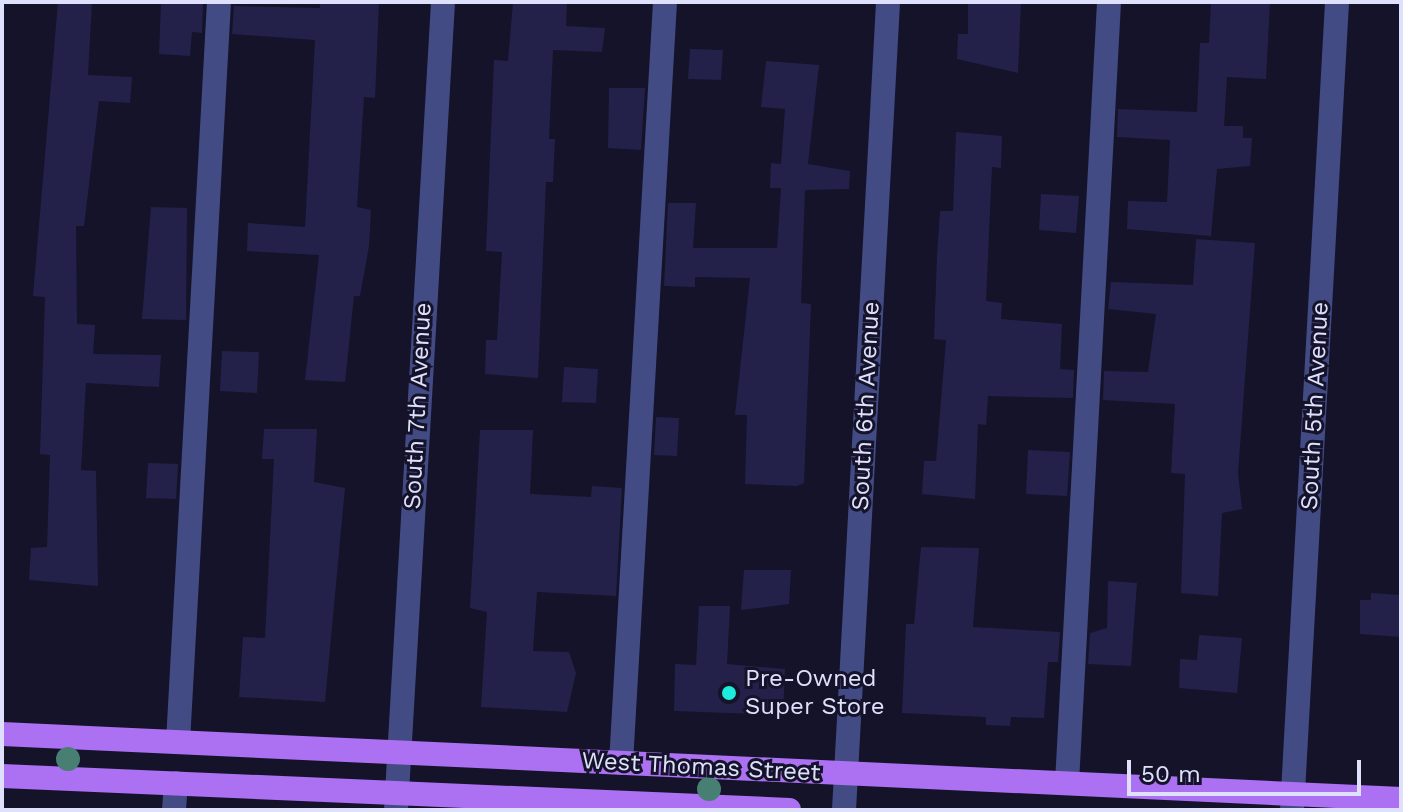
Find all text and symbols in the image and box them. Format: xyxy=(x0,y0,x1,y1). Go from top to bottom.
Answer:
street label: South 6th Avenue xyxy=(846,300,886,512)
street label: South 7th Avenue xyxy=(398,301,438,511)
street label: South 5th Avenue xyxy=(1295,301,1335,511)
place label: Pre-Owned Super Store xyxy=(745,665,885,721)
marker: Pre-Owned Super Store xyxy=(720,684,738,702)
scale bar xyxy=(1131,744,1365,794)
street label: West Thomas Street xyxy=(581,746,821,788)
text: 50 m xyxy=(1141,760,1201,788)

